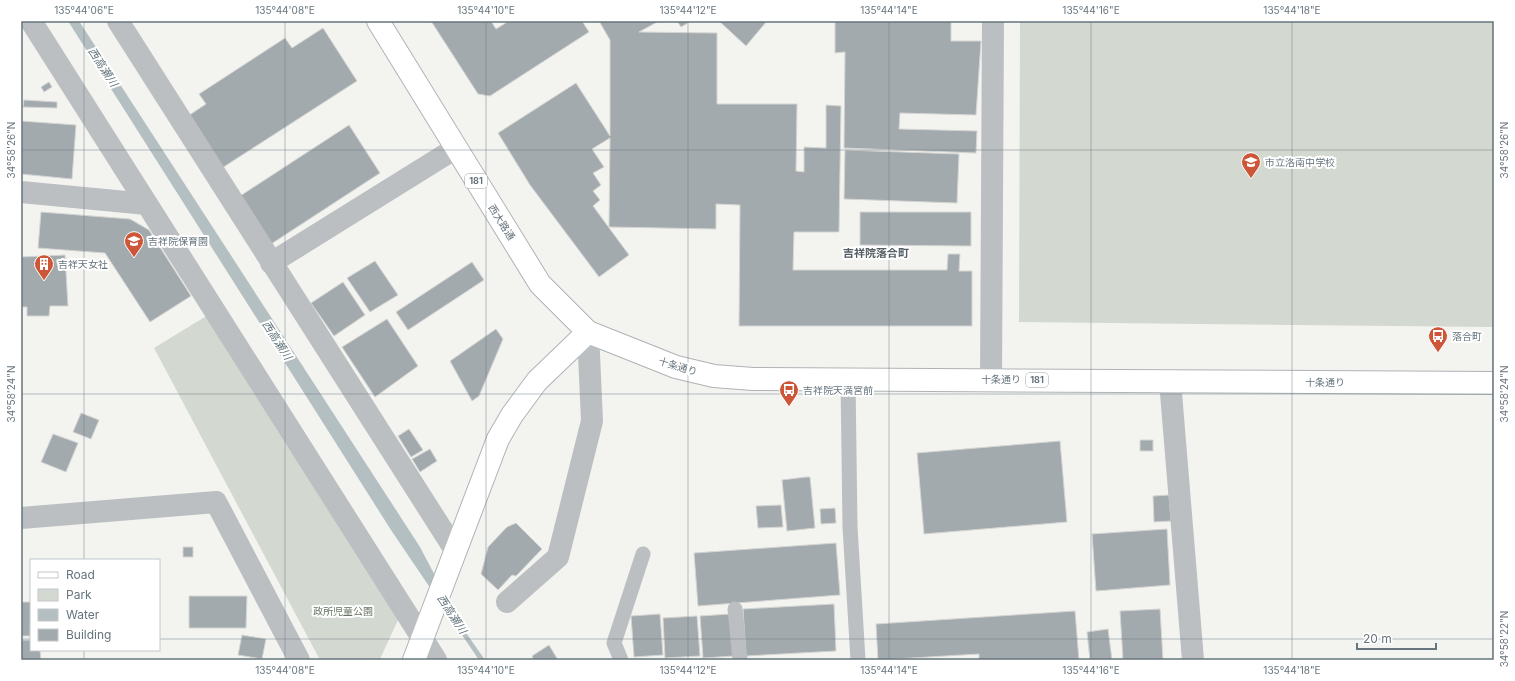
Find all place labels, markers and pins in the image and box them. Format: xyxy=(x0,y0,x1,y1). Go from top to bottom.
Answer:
school or university icon: 市立洛南中学校 xyxy=(1240,151,1262,179)
place label: 市立洛南中学校 xyxy=(1265,156,1335,168)
school or university icon: 吉祥院保育園 xyxy=(123,230,145,258)
place label: 吉祥院保育園 xyxy=(148,235,208,247)
building icon: 吉祥天女社 xyxy=(33,253,55,281)
place label: 吉祥天女社 xyxy=(58,258,108,270)
bus stop icon: 落合町 xyxy=(1427,325,1449,353)
place label: 落合町 xyxy=(1452,330,1482,342)
bus stop icon: 吉祥院天満宮前 xyxy=(778,379,800,407)
place label: 吉祥院天満宮前 xyxy=(803,384,873,396)

